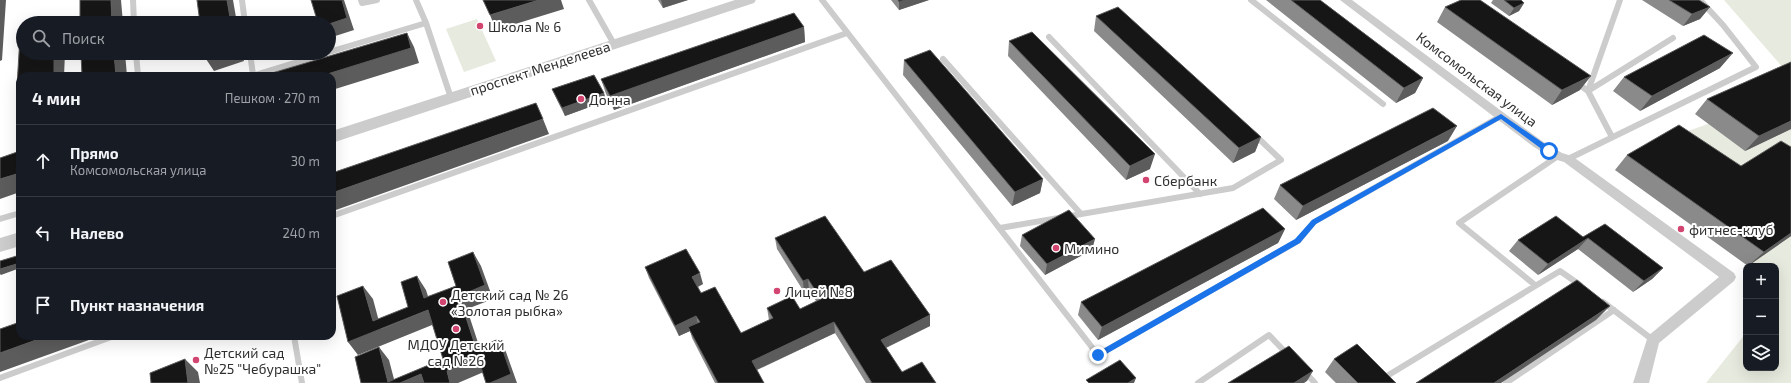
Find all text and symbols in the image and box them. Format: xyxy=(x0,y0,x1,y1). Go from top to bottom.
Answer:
search box xyxy=(16,16,336,60)
place label: Школа № 6 xyxy=(488,18,561,35)
marker: Школа № 6 xyxy=(475,21,485,31)
icon: search xyxy=(30,27,52,49)
street label: Комсомольская улица xyxy=(1413,28,1541,130)
text: Поиск xyxy=(62,29,105,47)
street label: проспект Менделеева xyxy=(468,37,612,99)
text: 4 мин xyxy=(32,88,81,108)
text: Пешком · 270 m xyxy=(225,90,320,106)
place label: Донна xyxy=(589,91,631,108)
marker: Донна xyxy=(576,94,586,104)
route start xyxy=(1540,142,1558,160)
text: Прямо xyxy=(70,144,119,162)
icon: ahead xyxy=(32,150,54,172)
text: 30 m xyxy=(291,153,320,169)
text: Комсомольская улица xyxy=(70,162,206,178)
place label: Сбербанк xyxy=(1154,172,1218,189)
marker: Сбербанк xyxy=(1141,175,1151,185)
place label: фитнес-клуб xyxy=(1689,221,1774,238)
icon: left xyxy=(32,222,54,244)
text: Налево xyxy=(70,224,124,242)
marker: фитнес-клуб xyxy=(1676,224,1686,234)
text: 240 m xyxy=(283,225,320,241)
place label: Мимино xyxy=(1064,240,1119,257)
marker: Мимино xyxy=(1051,243,1061,253)
map controls xyxy=(1743,263,1779,371)
button: + xyxy=(1743,263,1779,299)
place label: Лицей №8 xyxy=(785,283,853,300)
place label: Детский сад № 26 «Золотая рыбка» xyxy=(451,286,569,319)
marker: Лицей №8 xyxy=(772,286,782,296)
icon: arrive xyxy=(32,294,54,316)
text: Пункт назначения xyxy=(70,296,204,314)
marker: Детский сад № 26 «Золотая рыбка» xyxy=(438,297,448,307)
button: − xyxy=(1743,299,1779,335)
marker: МДОУ Детский сад №26 xyxy=(451,324,461,334)
button: layers xyxy=(1743,335,1779,371)
place label: МДОУ Детский сад №26 xyxy=(408,336,504,369)
place label: Детский сад №25 "Чебурашка" xyxy=(204,344,321,377)
route end xyxy=(1089,346,1107,364)
marker: Детский сад №25 "Чебурашка" xyxy=(191,355,201,365)

